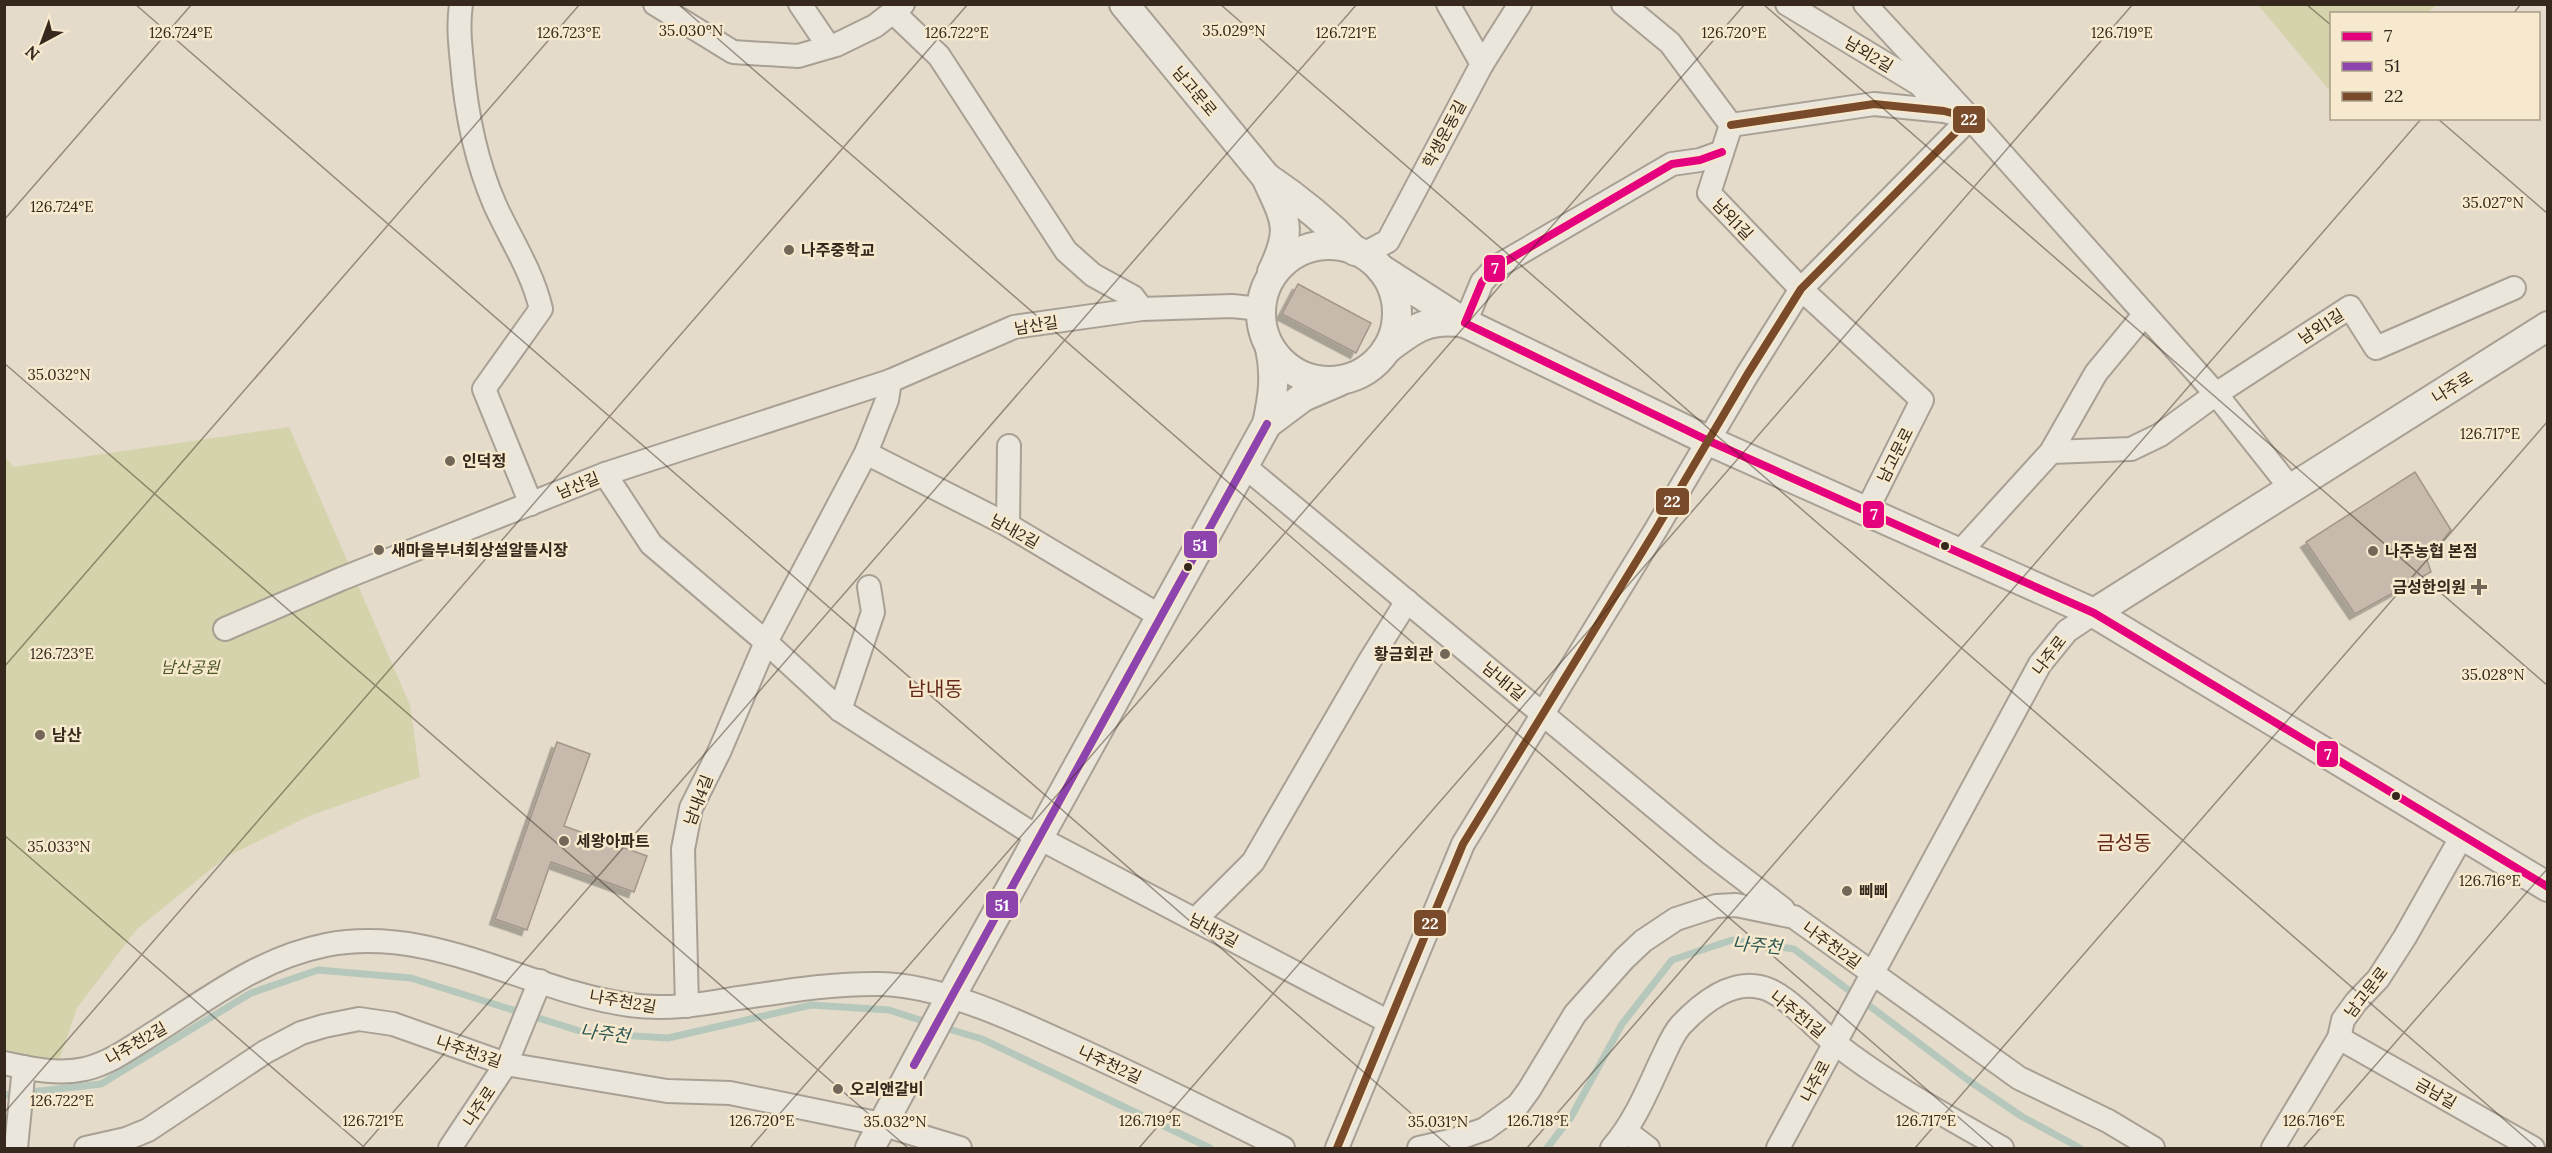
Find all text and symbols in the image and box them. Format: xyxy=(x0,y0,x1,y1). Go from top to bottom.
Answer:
north arrow xyxy=(12,12,72,72)
legend xyxy=(2330,12,2540,120)
text: 35.030°N xyxy=(659,21,723,40)
text: 35.029°N xyxy=(1202,21,1266,40)
text: 126.724°E xyxy=(149,23,213,42)
text: 126.723°E xyxy=(537,23,601,42)
text: 126.722°E xyxy=(925,23,989,42)
text: 126.721°E xyxy=(1315,23,1377,42)
text: 126.720°E xyxy=(1701,23,1767,42)
text: 126.719°E xyxy=(2091,23,2153,42)
text: 7 xyxy=(2384,24,2392,47)
street label: 남외2길 xyxy=(1841,32,1897,76)
text: N xyxy=(21,42,43,65)
text: 51 xyxy=(2384,54,2400,77)
street label: 남고문로 xyxy=(1168,62,1222,120)
text: 22 xyxy=(2384,84,2403,107)
street label: 학생운동길 xyxy=(1418,97,1470,171)
line badge: 22 xyxy=(1952,105,1986,134)
text: 22 xyxy=(1960,109,1978,129)
text: 35.027°N xyxy=(2462,193,2524,212)
street label: 남외1길 xyxy=(1708,194,1758,244)
text: 126.724°E xyxy=(30,197,94,216)
place label: 나주중학교 xyxy=(801,240,875,260)
marker: 나주중학교 xyxy=(782,243,796,257)
line badge: 7 xyxy=(1483,254,1506,283)
text: 7 xyxy=(1491,258,1499,278)
street label: 남외1길 xyxy=(2295,304,2347,348)
street label: 남산길 xyxy=(1013,312,1059,338)
text: 35.032°N xyxy=(27,365,91,384)
street label: 나주로 xyxy=(2428,367,2476,407)
street label: 남고문로 xyxy=(1873,424,1917,486)
text: 126.717°E xyxy=(2460,424,2520,443)
place label: 인덕정 xyxy=(462,451,506,471)
marker: 인덕정 xyxy=(443,454,457,468)
street label: 남산길 xyxy=(554,467,602,503)
line badge: 22 xyxy=(1655,487,1690,516)
text: 22 xyxy=(1663,491,1681,511)
line badge: 7 xyxy=(1862,500,1885,529)
text: 7 xyxy=(1870,504,1878,524)
street label: 남내2길 xyxy=(987,509,1043,553)
line badge: 51 xyxy=(1183,530,1218,559)
text: 51 xyxy=(1192,535,1208,555)
place label: 새마을부녀회상설알뜰시장 xyxy=(391,540,568,560)
unlabelled marker xyxy=(1939,540,1951,552)
place label: 나주농협 본점 xyxy=(2385,541,2478,561)
marker: 새마을부녀회상설알뜰시장 xyxy=(372,543,386,557)
marker: 나주농협 본점 xyxy=(2366,544,2380,558)
unlabelled marker xyxy=(1182,561,1194,573)
place label: 금성한의원 xyxy=(2392,577,2466,597)
marker: 금성한의원 xyxy=(2470,578,2488,596)
street label: 나주로 xyxy=(2028,631,2070,679)
text: 126.723°E xyxy=(30,644,94,663)
place label: 황금회관 xyxy=(1374,644,1433,664)
marker: 황금회관 xyxy=(1438,647,1452,661)
park label: 남산공원 xyxy=(161,657,221,677)
street label: 남내1길 xyxy=(1478,657,1530,705)
text: 35.028°N xyxy=(2461,665,2525,684)
district label: 남내동 xyxy=(907,676,963,701)
place label: 남산 xyxy=(52,725,82,745)
marker: 남산 xyxy=(33,728,47,742)
line badge: 7 xyxy=(2316,740,2339,768)
text: 7 xyxy=(2324,744,2332,764)
street label: 남내4길 xyxy=(679,772,717,828)
unlabelled marker xyxy=(2390,790,2402,802)
district label: 금성동 xyxy=(2096,830,2152,855)
place label: 세왕아파트 xyxy=(576,831,650,851)
marker: 세왕아파트 xyxy=(557,834,571,848)
text: 35.033°N xyxy=(27,837,91,856)
text: 126.716°E xyxy=(2459,871,2521,890)
place label: 삐삐 xyxy=(1859,881,1888,901)
marker: 삐삐 xyxy=(1840,884,1854,898)
line badge: 51 xyxy=(985,890,1019,919)
text: 51 xyxy=(994,895,1010,915)
street label: 남내3길 xyxy=(1186,909,1242,951)
line badge: 22 xyxy=(1413,909,1447,937)
text: 22 xyxy=(1421,913,1439,933)
street label: 나주천2길 xyxy=(1799,917,1865,973)
water label: 나주천 xyxy=(1731,931,1785,959)
street label: 남고문로 xyxy=(2340,962,2392,1021)
street label: 나주천2길 xyxy=(588,985,658,1017)
street label: 나주천1길 xyxy=(1767,986,1829,1042)
street label: 나주천2길 xyxy=(102,1017,170,1069)
water label: 나주천 xyxy=(579,1019,633,1048)
street label: 나주천3길 xyxy=(434,1031,504,1071)
street label: 나주천2길 xyxy=(1075,1041,1145,1087)
street label: 나주로 xyxy=(1796,1057,1834,1105)
street label: 금남길 xyxy=(2412,1073,2460,1113)
place label: 오리앤갈비 xyxy=(850,1079,924,1099)
street label: 나주로 xyxy=(458,1082,500,1130)
marker: 오리앤갈비 xyxy=(831,1082,845,1096)
text: 126.722°E xyxy=(30,1091,94,1110)
text: 126.721°E xyxy=(342,1111,404,1130)
text: 126.720°E xyxy=(729,1111,795,1130)
text: 126.719°E xyxy=(1119,1111,1181,1130)
text: 126.718°E xyxy=(1507,1111,1569,1130)
text: 126.717°E xyxy=(1896,1111,1956,1130)
text: 126.716°E xyxy=(2283,1111,2345,1130)
text: 35.032°N xyxy=(863,1112,927,1131)
text: 35.031°N xyxy=(1408,1112,1468,1131)

